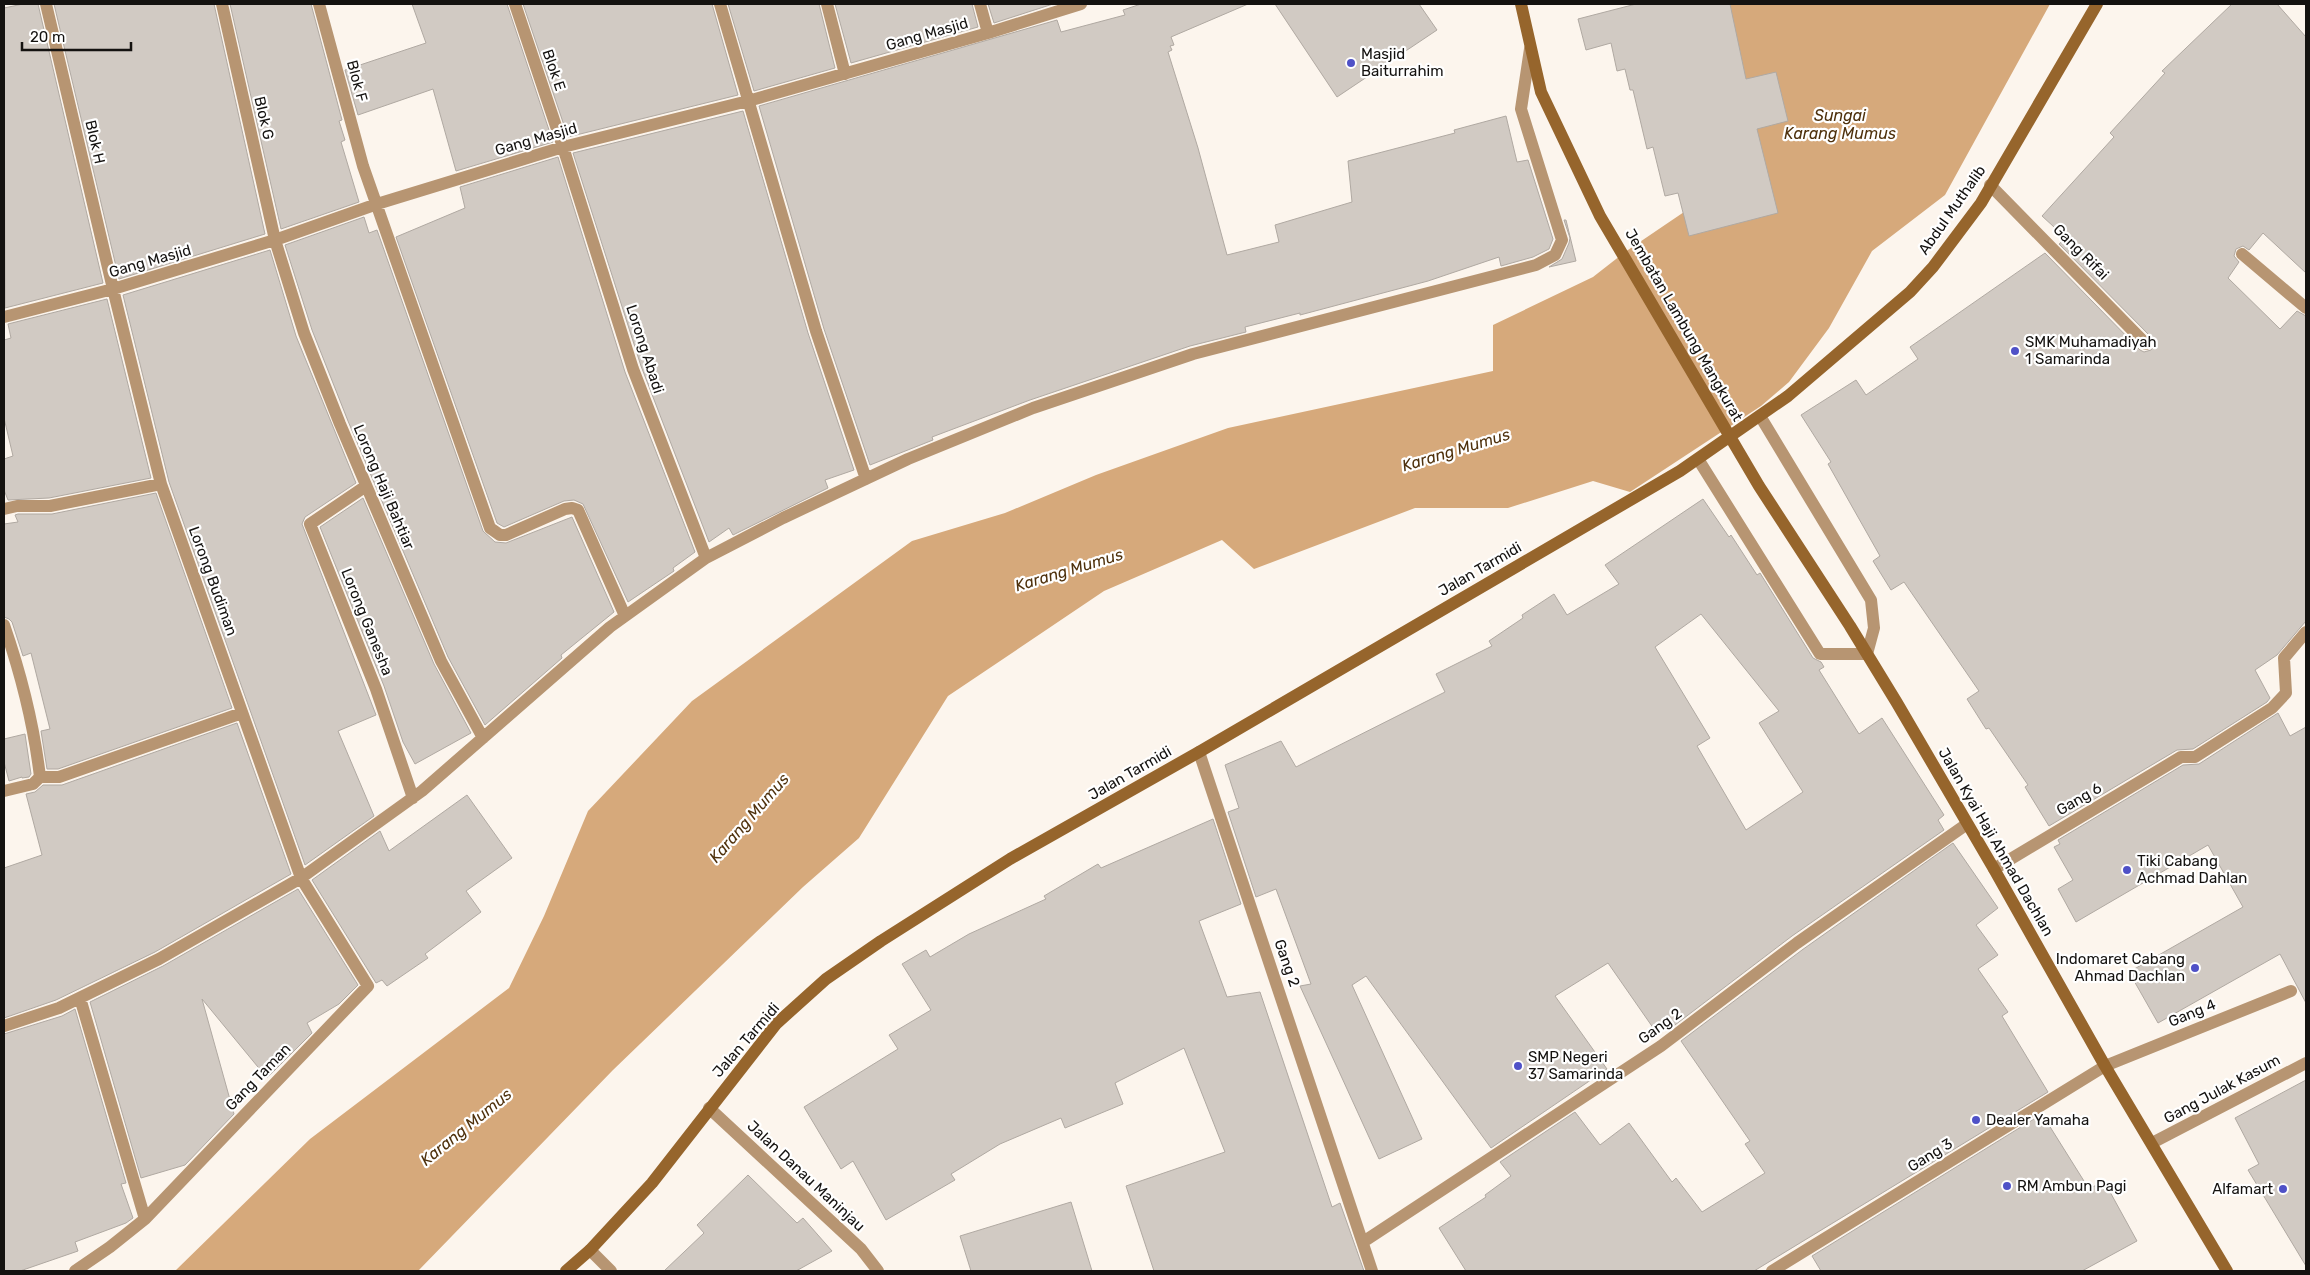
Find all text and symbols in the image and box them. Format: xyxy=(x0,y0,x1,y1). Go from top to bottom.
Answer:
street label: Gang Masjid xyxy=(884,14,970,54)
scale bar xyxy=(22,20,131,52)
text: 20 m xyxy=(30,28,65,46)
place label: Masjid Baiturrahim xyxy=(1361,45,1443,80)
street label: Blok E xyxy=(539,47,569,93)
marker: Masjid Baiturrahim xyxy=(1345,57,1357,69)
street label: Blok F xyxy=(343,58,371,104)
street label: Blok G xyxy=(250,95,278,141)
water label: Sungai Karang Mumus xyxy=(1784,106,1896,143)
street label: Blok H xyxy=(81,118,109,166)
street label: Gang Masjid xyxy=(493,119,579,159)
street label: Abdul Muthalib xyxy=(1915,162,1989,258)
street label: Gang Rifai xyxy=(2049,220,2113,284)
street label: Jembatan Lambung Mangkurat xyxy=(1621,225,1747,425)
street label: Gang Masjid xyxy=(107,241,193,281)
street label: Lorong Abadi xyxy=(622,302,668,396)
place label: SMK Muhamadiyah 1 Samarinda xyxy=(2025,333,2157,368)
marker: SMK Muhamadiyah 1 Samarinda xyxy=(2009,345,2021,357)
street label: Lorong Haji Bahtiar xyxy=(350,422,419,552)
water label: Karang Mumus xyxy=(1400,425,1512,475)
street label: Lorong Budiman xyxy=(185,524,241,638)
street label: Jalan Tarmidi xyxy=(1435,538,1525,600)
water label: Karang Mumus xyxy=(1013,545,1125,595)
street label: Lorong Ganesha xyxy=(337,566,397,678)
street label: Jalan Tarmidi xyxy=(1085,742,1175,804)
street label: Jalan Kyai Haji Ahmad Dachlan xyxy=(1935,745,2057,939)
water label: Karang Mumus xyxy=(705,770,793,866)
street label: Gang 6 xyxy=(2053,779,2105,819)
place label: Tiki Cabang Achmad Dahlan xyxy=(2137,852,2247,887)
marker: Tiki Cabang Achmad Dahlan xyxy=(2121,864,2133,876)
street label: Gang 2 xyxy=(1271,937,1304,989)
place label: Indomaret Cabang Ahmad Dachlan xyxy=(2056,950,2185,985)
marker: Indomaret Cabang Ahmad Dachlan xyxy=(2189,962,2201,974)
street label: Gang 4 xyxy=(2166,995,2218,1031)
street label: Jalan Tarmidi xyxy=(709,999,783,1081)
street label: Gang 2 xyxy=(1635,1004,1685,1048)
street label: Gang Taman xyxy=(222,1040,294,1114)
place label: SMP Negeri 37 Samarinda xyxy=(1528,1048,1623,1083)
street label: Gang Julak Kasum xyxy=(2161,1051,2283,1127)
marker: SMP Negeri 37 Samarinda xyxy=(1512,1060,1524,1072)
water label: Karang Mumus xyxy=(417,1084,515,1170)
place label: Dealer Yamaha xyxy=(1986,1111,2089,1129)
marker: Dealer Yamaha xyxy=(1970,1114,1982,1126)
street label: Jalan Danau Maninjau xyxy=(743,1117,869,1235)
street label: Gang 3 xyxy=(1904,1134,1956,1176)
place label: RM Ambun Pagi xyxy=(2017,1177,2126,1195)
marker: RM Ambun Pagi xyxy=(2001,1180,2013,1192)
place label: Alfamart xyxy=(2212,1180,2273,1198)
marker: Alfamart xyxy=(2277,1183,2289,1195)

